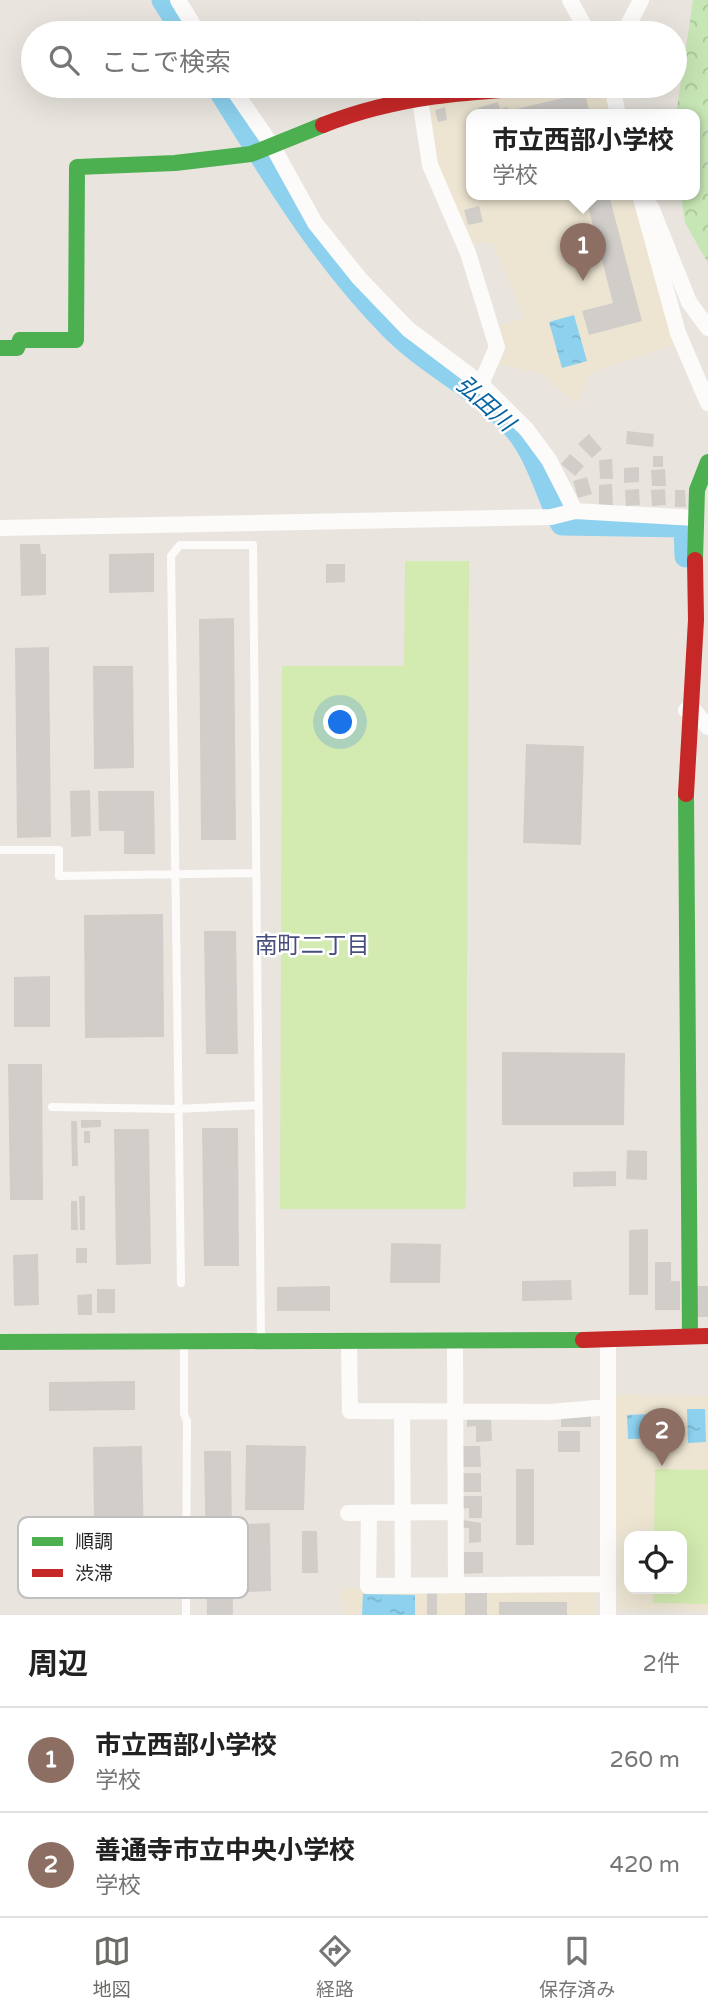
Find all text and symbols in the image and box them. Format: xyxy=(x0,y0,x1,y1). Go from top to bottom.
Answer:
search box xyxy=(21,21,687,98)
icon: search xyxy=(45,41,83,79)
text: ここで検索 xyxy=(101,47,231,78)
popup xyxy=(466,109,700,200)
text: 市立西部小学校 xyxy=(492,125,674,156)
text: 学校 xyxy=(492,162,538,190)
pin: 1 xyxy=(560,223,606,281)
water label: 弘田川 xyxy=(450,371,522,439)
your location xyxy=(323,705,357,739)
district label: 南町二丁目 xyxy=(255,932,370,960)
pin: 2 xyxy=(639,1408,685,1466)
legend xyxy=(18,1517,248,1598)
text: 順調 xyxy=(75,1531,113,1553)
map controls xyxy=(624,1531,687,1594)
button: locate xyxy=(624,1531,687,1594)
text: 渋滞 xyxy=(75,1563,113,1585)
text: 周辺 xyxy=(28,1646,88,1683)
text: 2件 xyxy=(643,1650,680,1678)
text: 市立西部小学校 xyxy=(95,1730,277,1761)
text: 1 xyxy=(44,1746,58,1774)
text: 260 m xyxy=(610,1746,680,1774)
text: 学校 xyxy=(95,1767,141,1795)
text: 善通寺市立中央小学校 xyxy=(95,1835,355,1866)
text: 2 xyxy=(44,1851,58,1879)
text: 420 m xyxy=(610,1851,680,1879)
text: 学校 xyxy=(95,1872,141,1900)
tab: 地図 xyxy=(93,1932,131,2001)
tab: 経路 xyxy=(316,1932,354,2001)
tab: 保存済み xyxy=(539,1932,615,2001)

